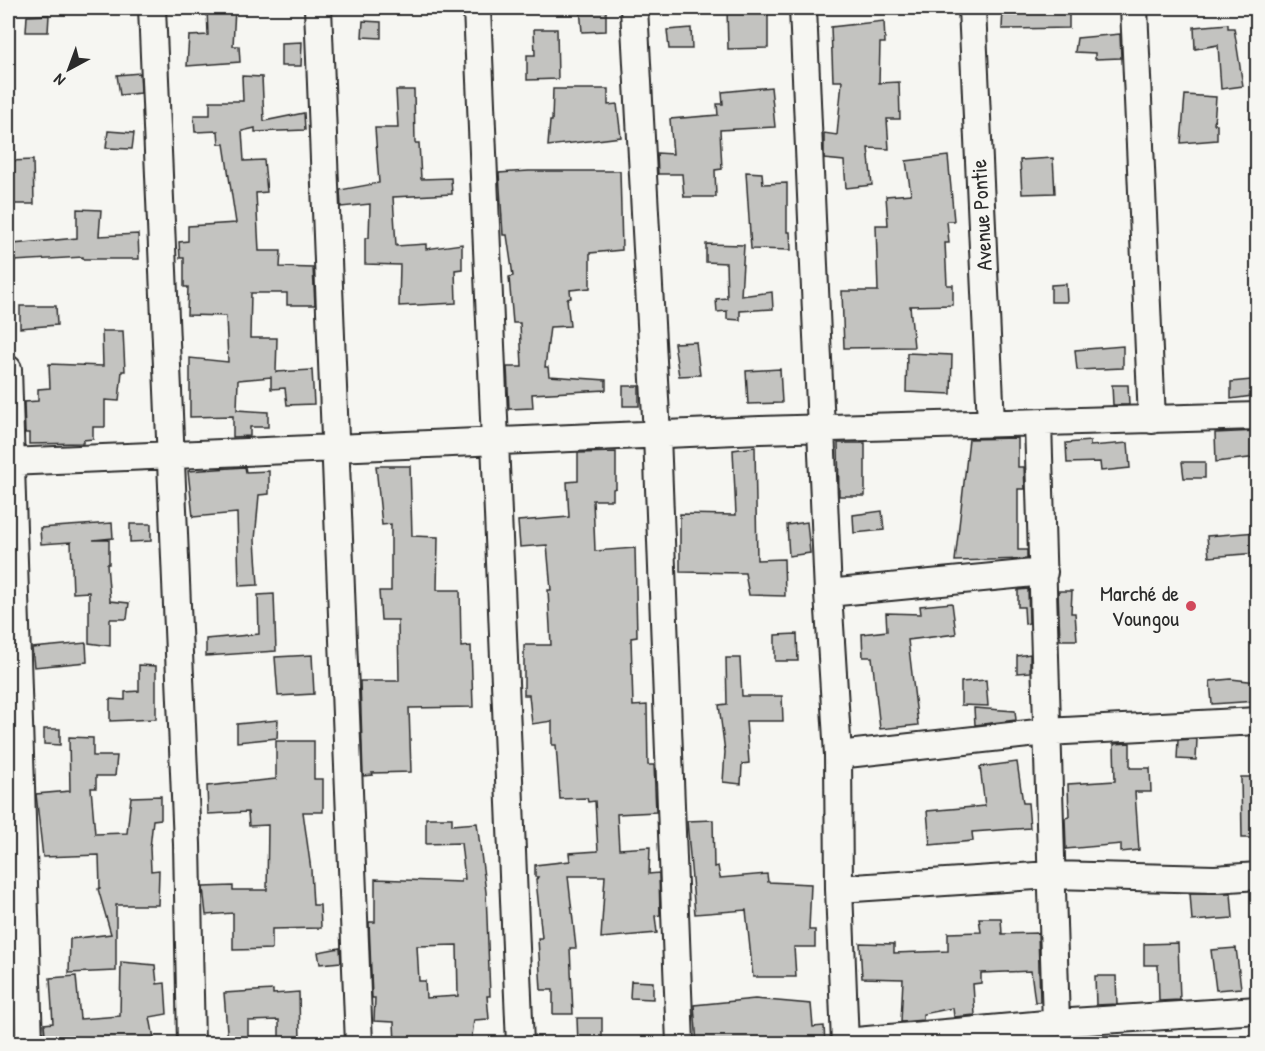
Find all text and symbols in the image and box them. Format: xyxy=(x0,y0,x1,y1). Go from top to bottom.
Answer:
north arrow xyxy=(39,39,99,99)
text: N xyxy=(48,69,70,91)
street label: Avenue Pontie xyxy=(963,158,999,271)
place label: Marché de Voungou xyxy=(1100,578,1179,633)
marker: Marché de Voungou xyxy=(1184,599,1198,613)

